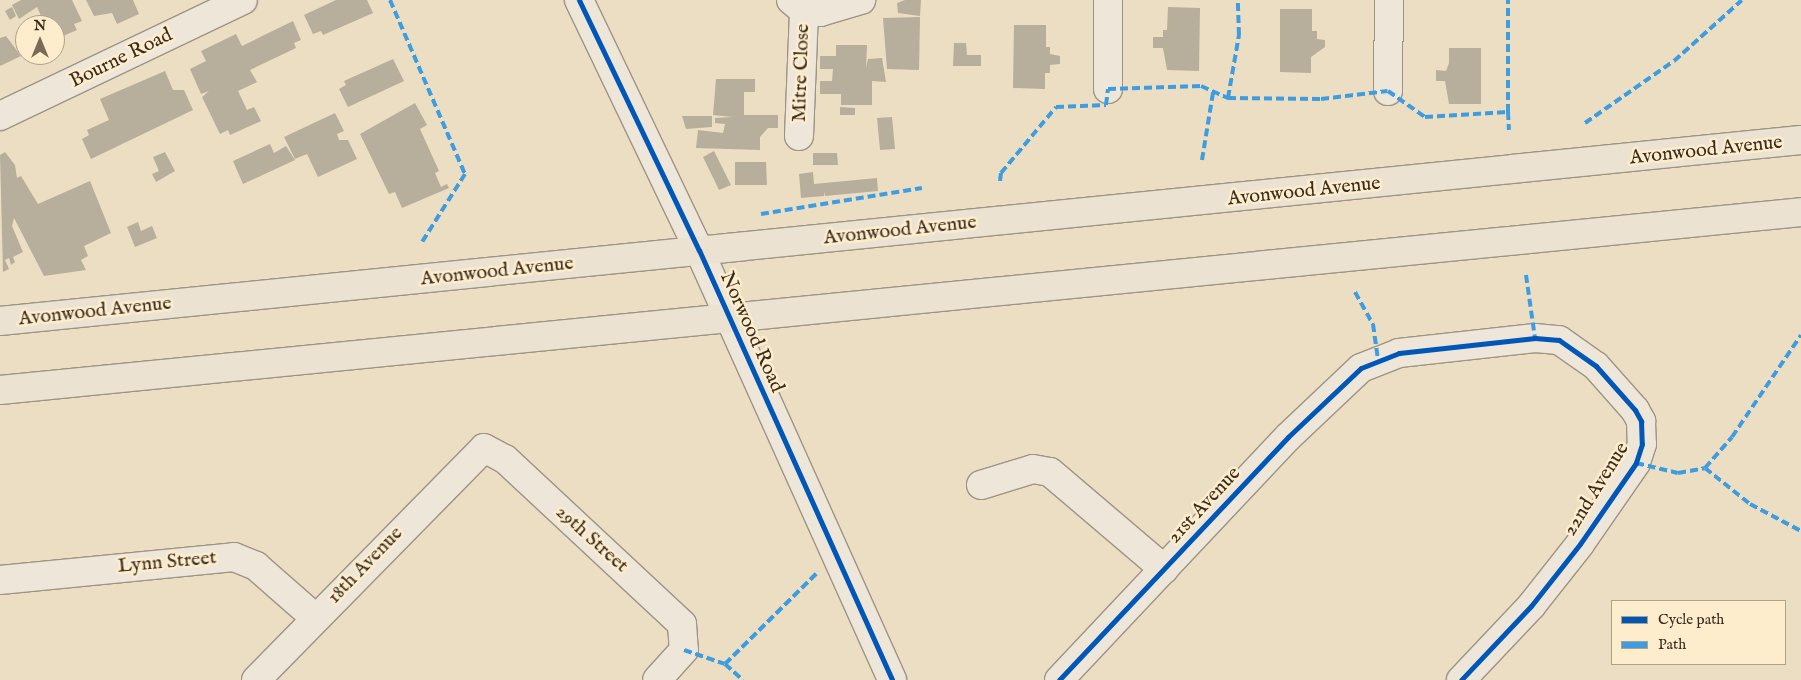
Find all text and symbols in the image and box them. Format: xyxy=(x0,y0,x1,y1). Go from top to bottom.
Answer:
north arrow xyxy=(15,15,65,65)
text: N xyxy=(34,17,46,35)
street label: Bourne Road xyxy=(66,23,176,93)
street label: Mitre Close xyxy=(787,23,815,123)
street label: Avonwood Avenue xyxy=(1628,130,1784,170)
street label: Avonwood Avenue xyxy=(1226,171,1382,211)
street label: Avonwood Avenue xyxy=(822,210,978,250)
street label: Avonwood Avenue xyxy=(419,251,575,291)
street label: Norwood Road xyxy=(715,268,789,396)
street label: Avonwood Avenue xyxy=(17,291,173,331)
street label: 22nd Avenue xyxy=(1558,438,1634,540)
street label: 21st Avenue xyxy=(1162,462,1246,548)
street label: 29th Street xyxy=(551,500,633,578)
street label: 18th Avenue xyxy=(322,521,408,609)
street label: Lynn Street xyxy=(117,546,217,578)
legend xyxy=(1611,600,1786,665)
text: Cycle path xyxy=(1658,610,1724,629)
text: Path xyxy=(1658,635,1686,654)

